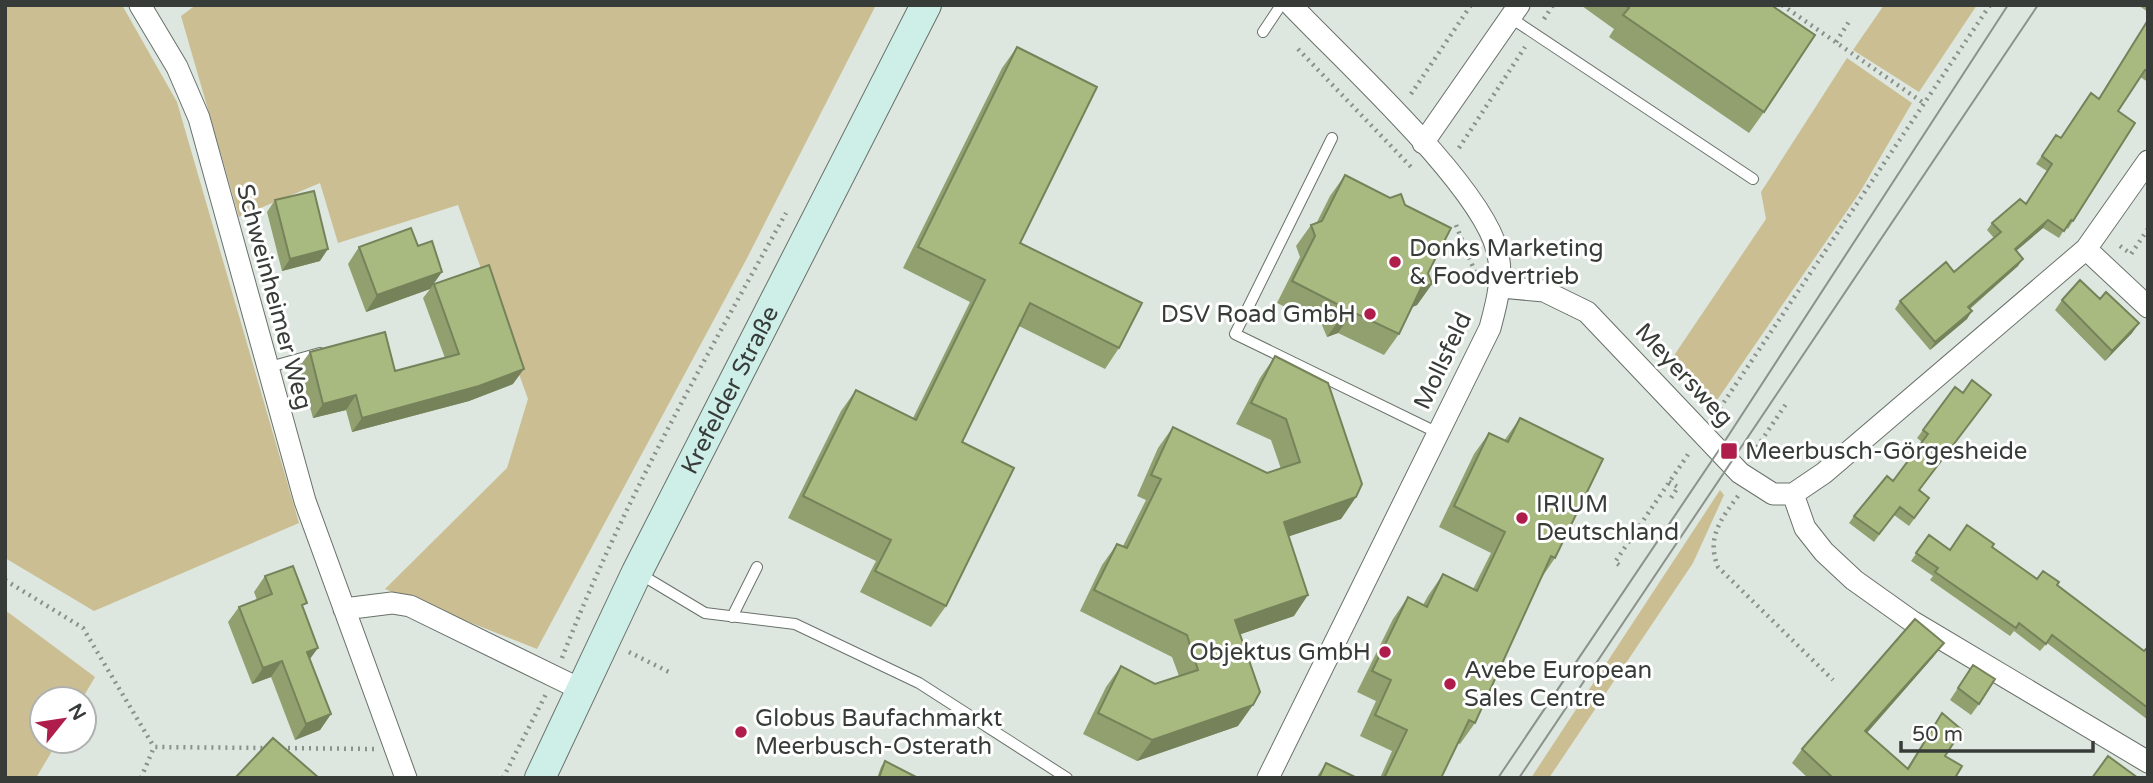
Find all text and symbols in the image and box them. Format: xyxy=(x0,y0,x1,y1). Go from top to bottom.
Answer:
street label: Schweinheimer Weg xyxy=(230,181,318,413)
place label: Donks Marketing & Foodvertrieb xyxy=(1409,234,1604,291)
marker: Donks Marketing & Foodvertrieb xyxy=(1387,254,1403,270)
place label: DSV Road GmbH xyxy=(1161,300,1356,329)
street label: Krefelder Straße xyxy=(675,301,785,479)
marker: DSV Road GmbH xyxy=(1362,306,1378,322)
street label: Mollsfeld xyxy=(1408,308,1478,414)
street label: Meyersweg xyxy=(1629,317,1739,433)
place label: Meerbusch-Görgesheide xyxy=(1745,437,2027,466)
marker: Meerbusch-Görgesheide xyxy=(1719,441,1739,461)
place label: IRIUM Deutschland xyxy=(1536,490,1679,547)
marker: IRIUM Deutschland xyxy=(1514,510,1530,526)
place label: Objektus GmbH xyxy=(1189,638,1371,667)
marker: Objektus GmbH xyxy=(1377,644,1393,660)
place label: Avebe European Sales Centre xyxy=(1464,656,1652,713)
marker: Avebe European Sales Centre xyxy=(1442,676,1458,692)
north arrow xyxy=(28,685,98,755)
text: N xyxy=(64,700,90,724)
place label: Globus Baufachmarkt Meerbusch-Osterath xyxy=(755,704,1003,761)
scale bar xyxy=(1901,710,2094,754)
text: 50 m xyxy=(1912,722,1963,747)
marker: Globus Baufachmarkt Meerbusch-Osterath xyxy=(733,724,749,740)

